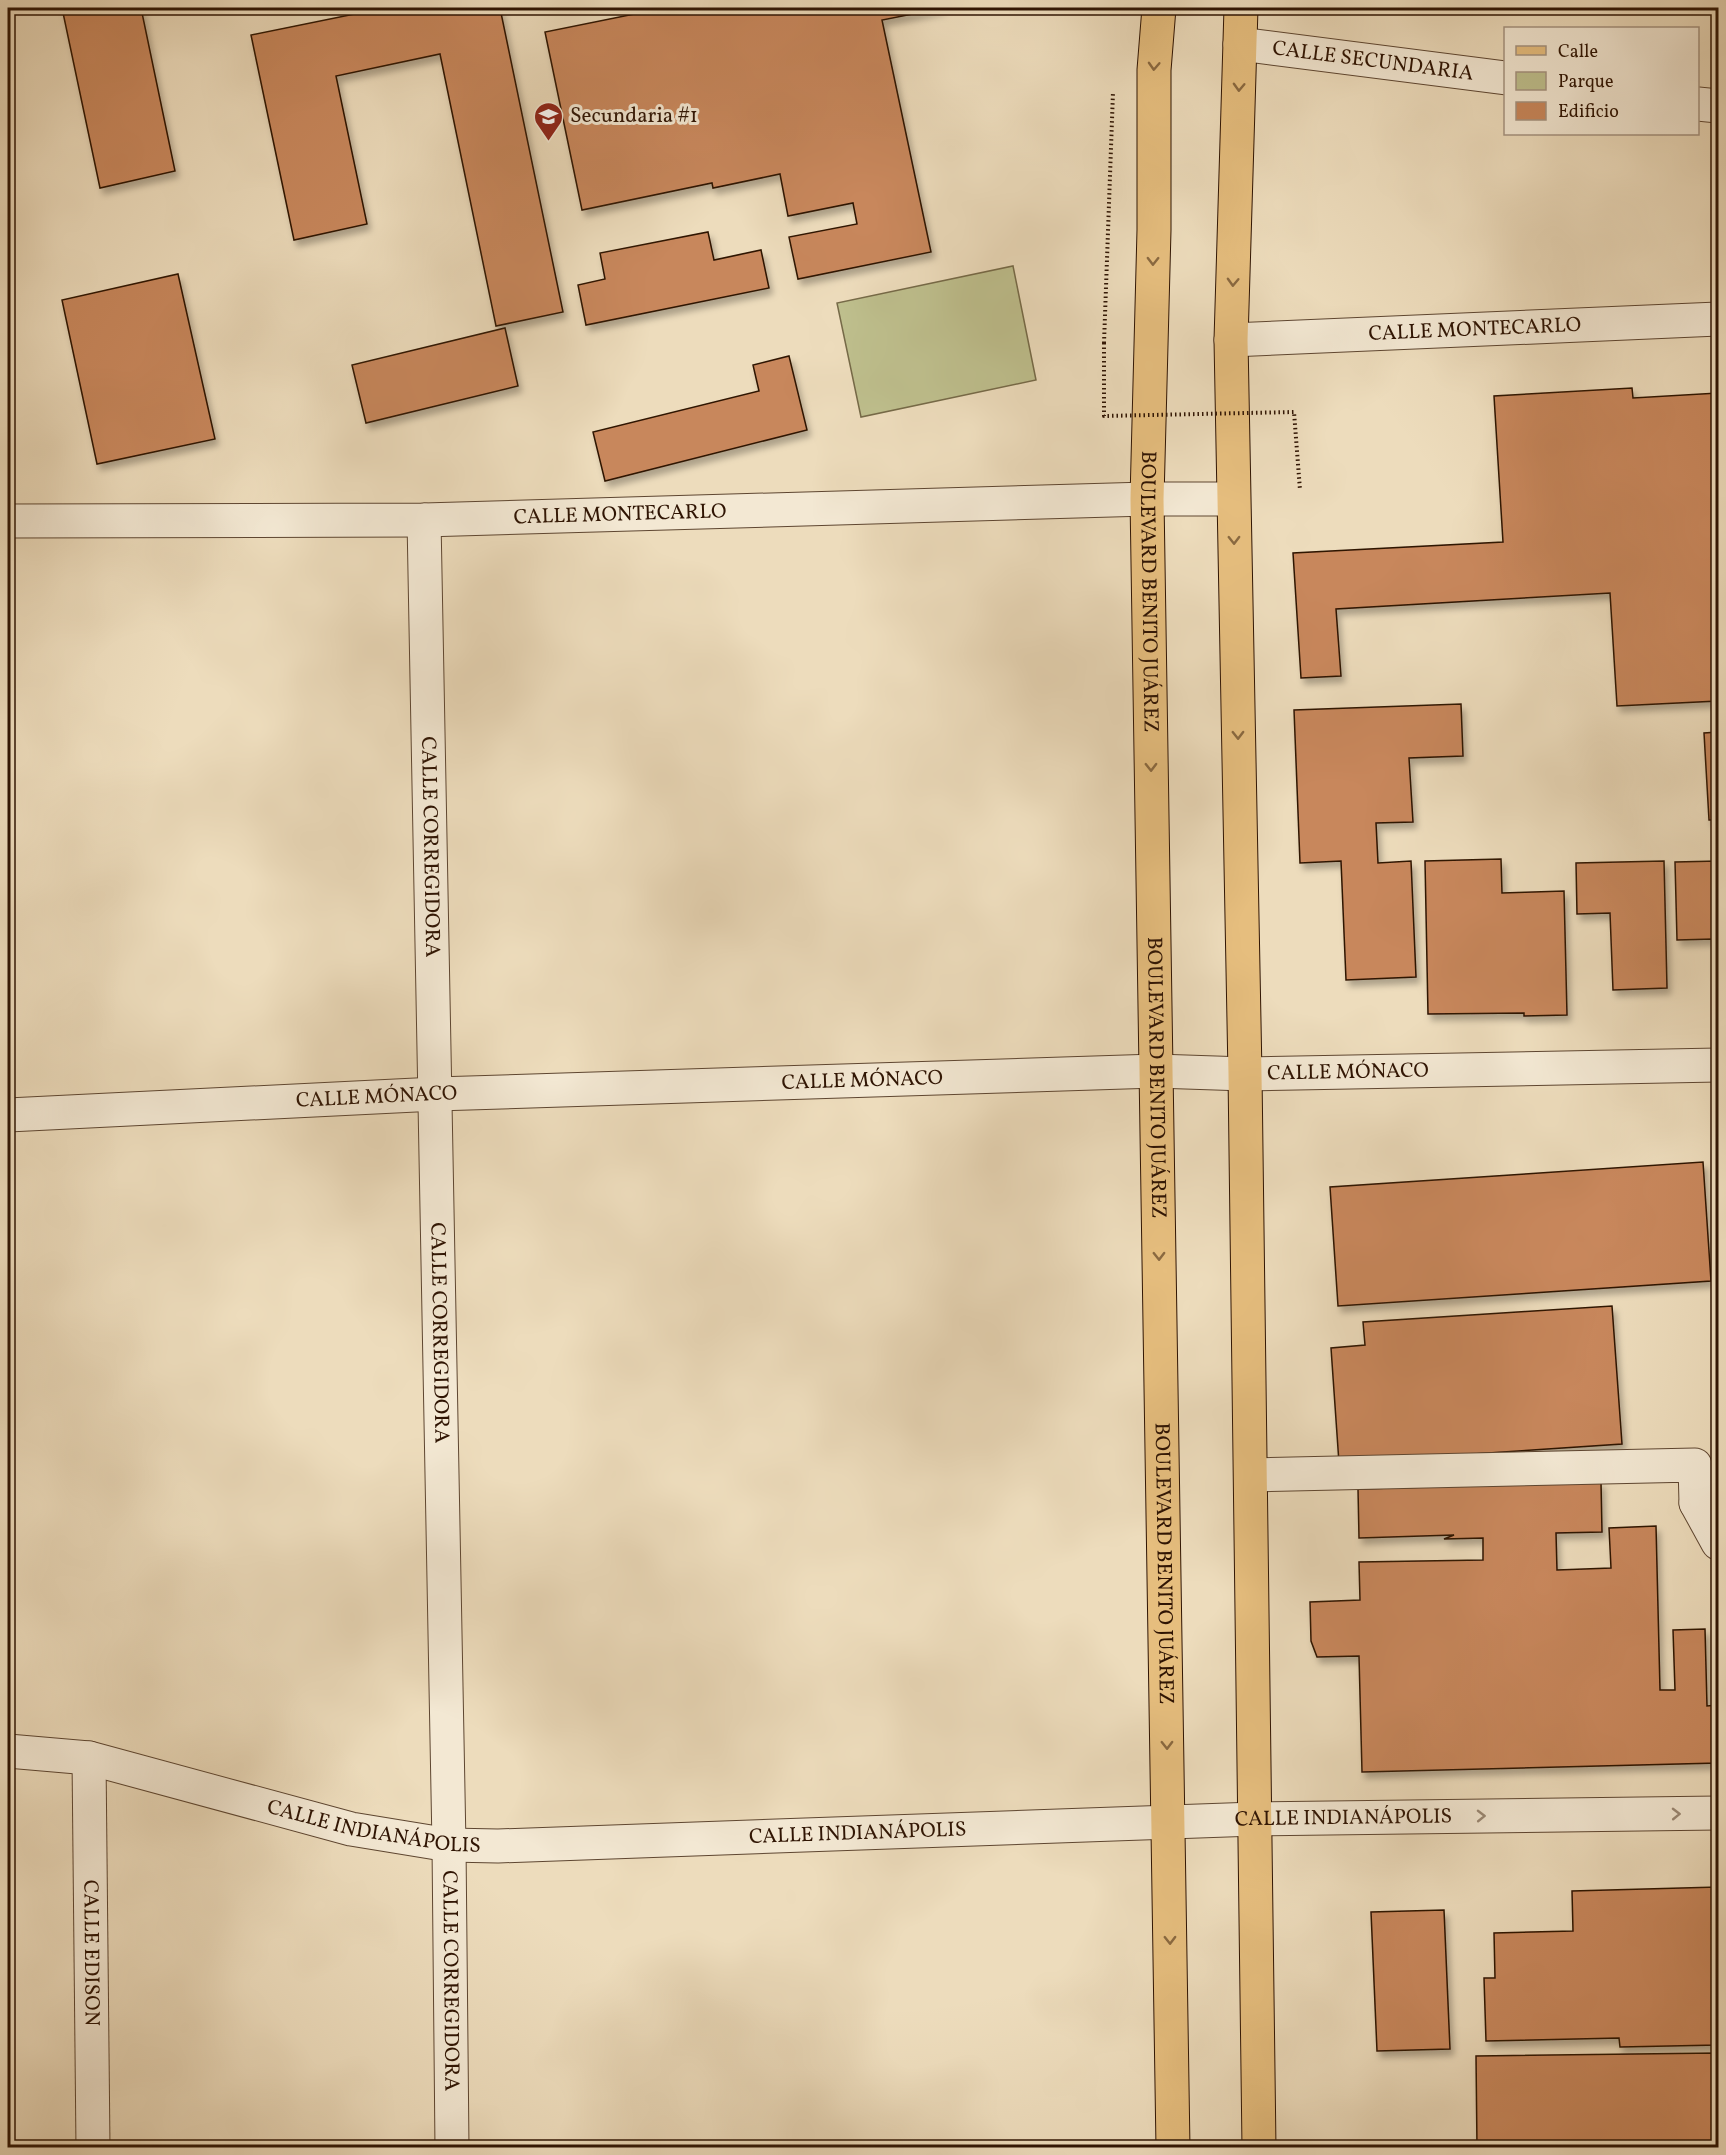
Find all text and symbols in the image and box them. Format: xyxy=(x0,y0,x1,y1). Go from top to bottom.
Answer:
legend xyxy=(1504,27,1699,135)
street label: CALLE SECUNDARIA xyxy=(1271,34,1475,88)
text: Calle xyxy=(1558,40,1598,65)
one-way arrow xyxy=(1148,61,1161,70)
text: Parque xyxy=(1558,70,1613,95)
one-way arrow xyxy=(1233,82,1245,91)
school or university icon: Secundaria #1 xyxy=(533,100,565,142)
text: Edificio xyxy=(1558,100,1619,125)
place label: Secundaria #1 xyxy=(570,102,698,131)
one-way arrow xyxy=(1147,256,1159,265)
one-way arrow xyxy=(1226,277,1239,286)
street label: CALLE MONTECARLO xyxy=(1368,310,1582,349)
street label: BOULEVARD BENITO JUÁREZ xyxy=(1132,450,1165,733)
street label: CALLE MONTECARLO xyxy=(513,497,727,532)
one-way arrow xyxy=(1228,535,1240,544)
one-way arrow xyxy=(1231,730,1244,739)
street label: CALLE CORREGIDORA xyxy=(414,736,447,958)
one-way arrow xyxy=(1145,763,1157,772)
street label: BOULEVARD BENITO JUÁREZ xyxy=(1139,936,1173,1219)
street label: CALLE MÓNACO xyxy=(1267,1056,1429,1088)
street label: CALLE MÓNACO xyxy=(781,1063,943,1097)
street label: CALLE MÓNACO xyxy=(295,1079,458,1115)
street label: CALLE CORREGIDORA xyxy=(423,1222,456,1444)
one-way arrow xyxy=(1153,1252,1165,1261)
street label: BOULEVARD BENITO JUÁREZ xyxy=(1147,1422,1181,1705)
one-way arrow xyxy=(1160,1741,1173,1750)
street label: CALLE INDIANÁPOLIS xyxy=(264,1792,481,1860)
street label: CALLE INDIANÁPOLIS xyxy=(1234,1802,1452,1834)
one-way arrow xyxy=(1672,1808,1681,1820)
one-way arrow xyxy=(1477,1810,1486,1822)
street label: CALLE INDIANÁPOLIS xyxy=(749,1815,967,1852)
street label: CALLE CORREGIDORA xyxy=(435,1870,466,2092)
street label: CALLE EDISON xyxy=(76,1880,106,2026)
one-way arrow xyxy=(1163,1936,1176,1945)

